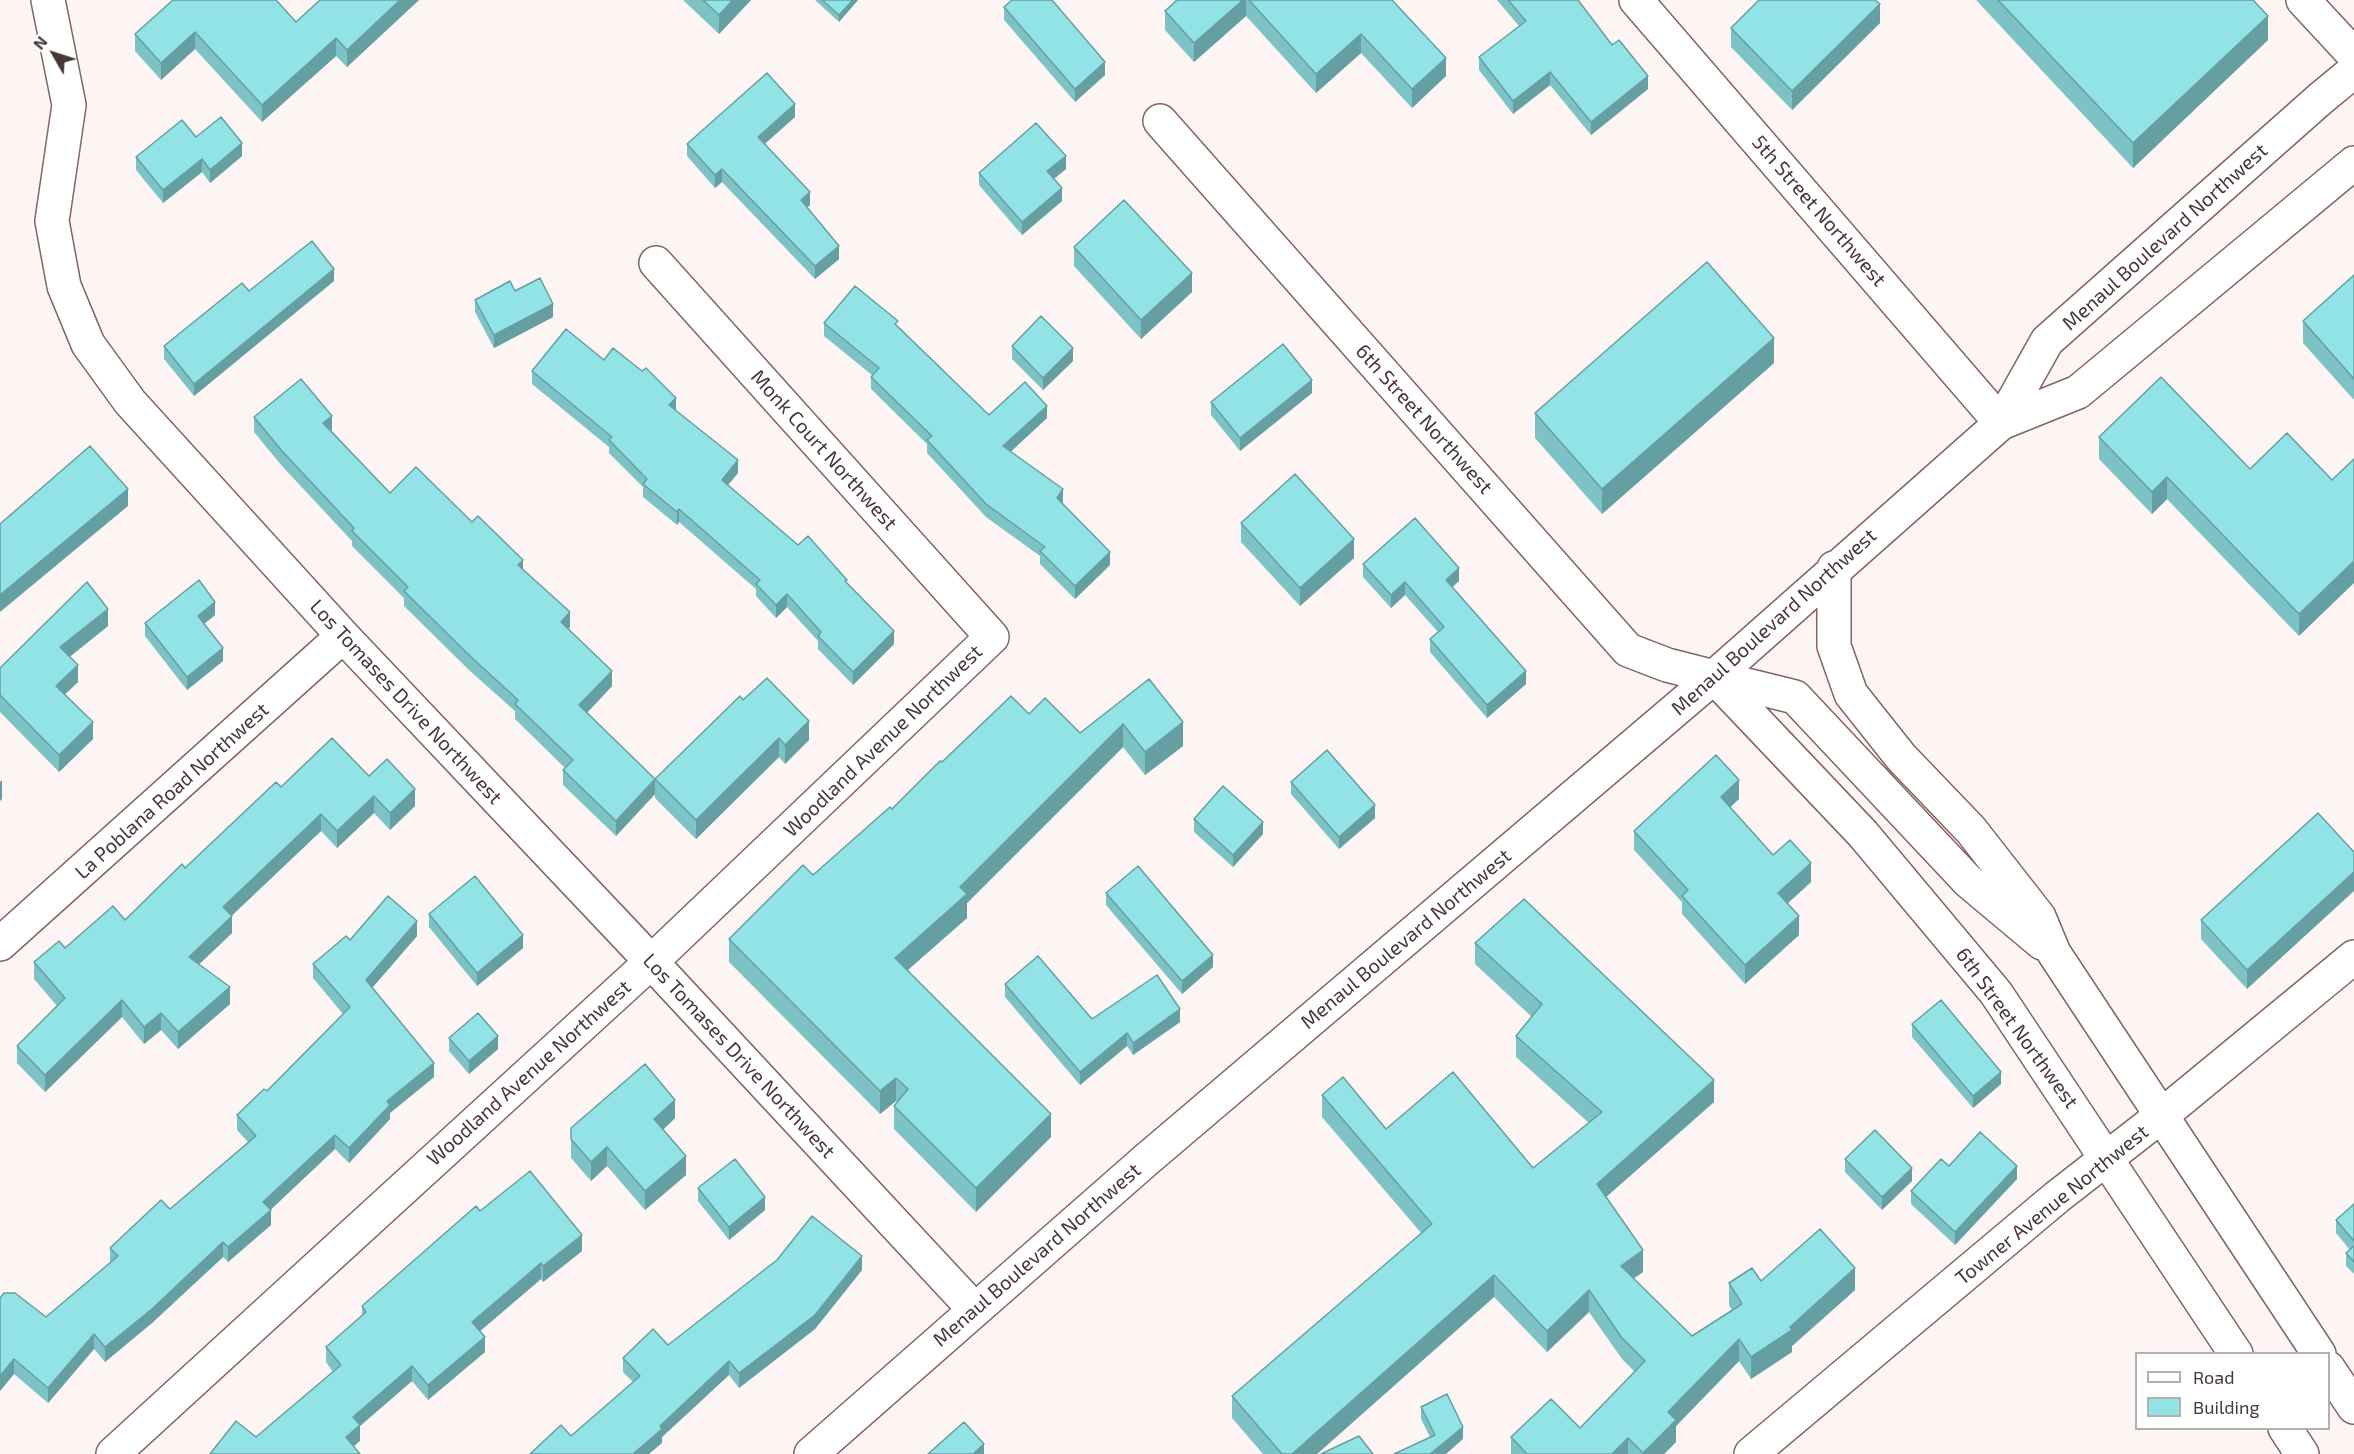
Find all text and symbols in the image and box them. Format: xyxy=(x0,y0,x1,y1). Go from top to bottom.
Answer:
north arrow xyxy=(24,24,84,84)
text: N xyxy=(29,32,51,53)
street label: 5th Street Northwest xyxy=(1747,131,1891,291)
street label: Menaul Boulevard Northwest xyxy=(2058,139,2272,335)
street label: 6th Street Northwest xyxy=(1351,339,1497,499)
street label: Monk Court Northwest xyxy=(746,365,902,535)
street label: Menaul Boulevard Northwest xyxy=(1667,524,1881,720)
street label: Los Tomases Drive Northwest xyxy=(305,595,507,809)
street label: Woodland Avenue Northwest xyxy=(779,640,987,842)
street label: La Poblana Road Northwest xyxy=(70,698,274,884)
street label: Menaul Boulevard Northwest xyxy=(1296,844,1516,1034)
street label: 6th Street Northwest xyxy=(1951,943,2083,1113)
street label: Los Tomases Drive Northwest xyxy=(638,949,840,1163)
street label: Woodland Avenue Northwest xyxy=(422,975,636,1171)
street label: Towner Avenue Northwest xyxy=(1951,1120,2153,1290)
street label: Menaul Boulevard Northwest xyxy=(928,1158,1146,1352)
legend xyxy=(2135,1352,2330,1430)
text: Road xyxy=(2193,1366,2234,1388)
text: Building xyxy=(2193,1396,2260,1418)

